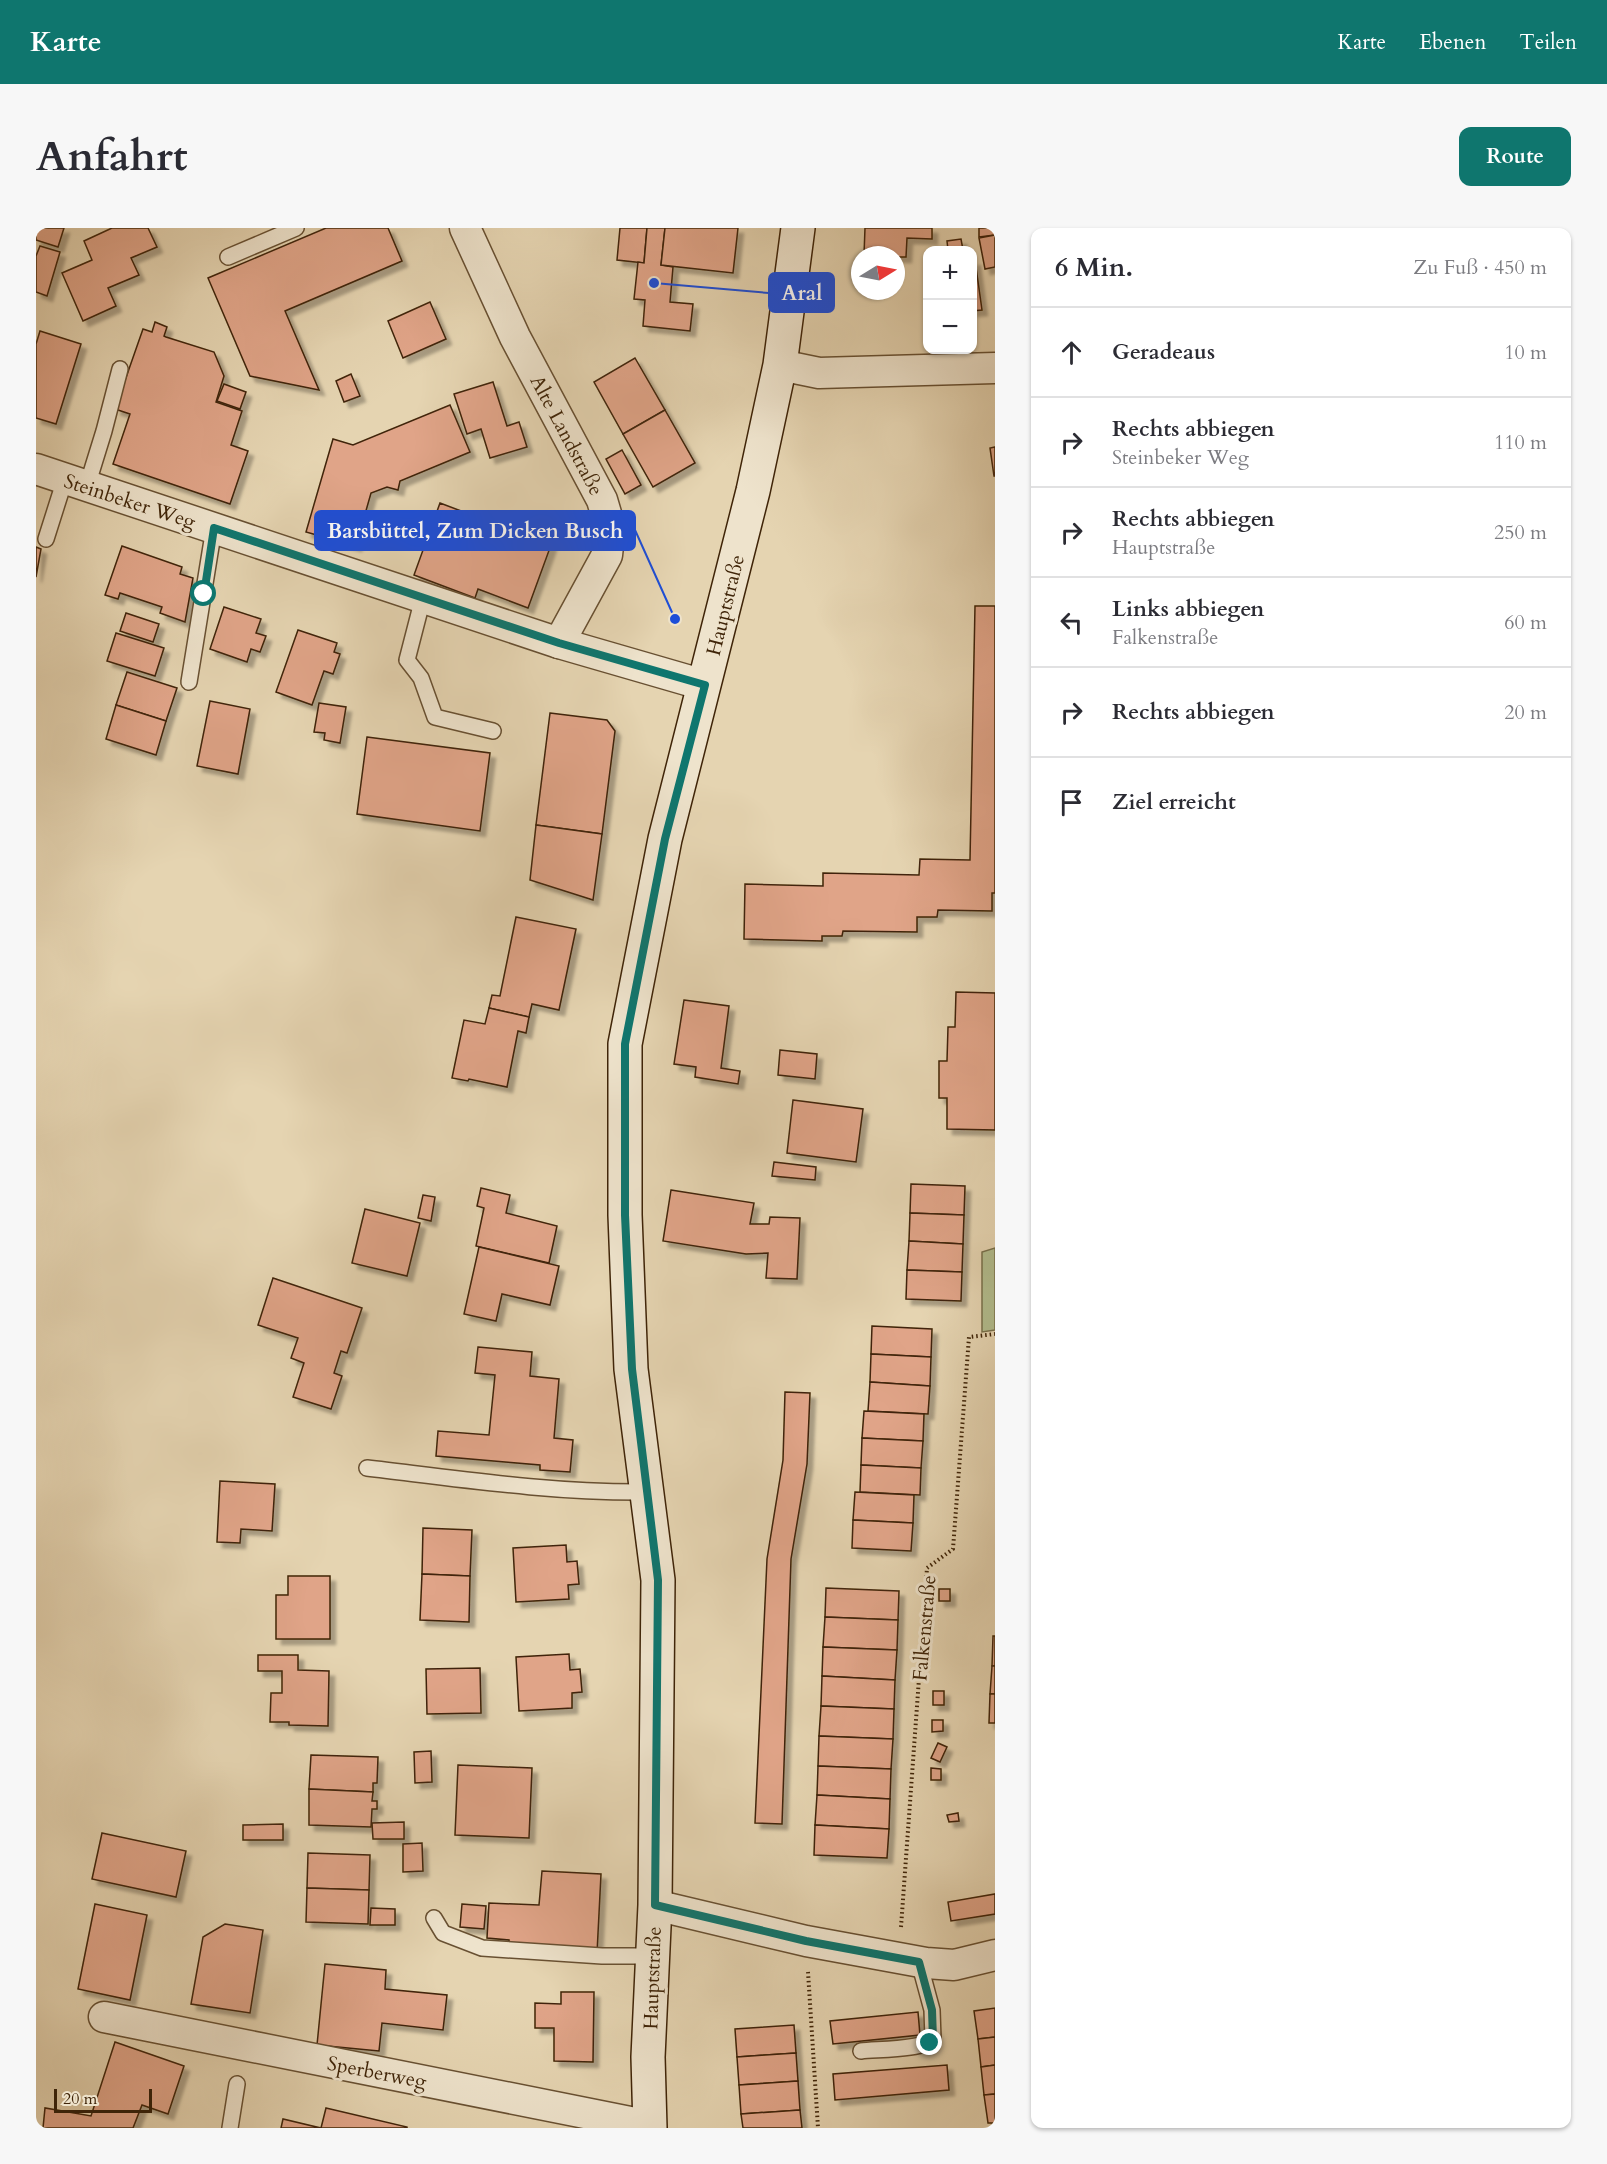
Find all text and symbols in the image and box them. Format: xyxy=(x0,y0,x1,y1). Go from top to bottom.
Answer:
text: Karte xyxy=(30,23,102,61)
text: Karte xyxy=(1338,28,1386,57)
text: Ebenen xyxy=(1419,28,1486,57)
text: Teilen xyxy=(1519,28,1577,57)
button: Route xyxy=(1459,127,1571,186)
text: Anfahrt xyxy=(36,128,188,185)
north arrow xyxy=(851,246,905,300)
map controls xyxy=(923,246,977,354)
button: + xyxy=(923,246,977,300)
text: 6 Min. xyxy=(1055,250,1133,285)
text: Zu Fuß · 450 m xyxy=(1413,254,1547,281)
callout: Aral xyxy=(769,273,834,312)
text: Aral xyxy=(782,279,822,308)
button: − xyxy=(923,300,977,354)
icon: ahead xyxy=(1055,336,1088,369)
text: Geradeaus xyxy=(1112,337,1215,367)
text: 10 m xyxy=(1504,339,1547,366)
street label: Alte Landstraße xyxy=(523,370,610,500)
text: Rechts abbiegen xyxy=(1112,414,1275,444)
icon: right xyxy=(1055,426,1088,459)
text: 110 m xyxy=(1494,429,1547,456)
text: Steinbeker Weg xyxy=(1112,444,1249,471)
street label: Steinbeker Weg xyxy=(60,467,200,536)
text: Rechts abbiegen xyxy=(1112,504,1275,534)
callout: Barsbüttel, Zum Dicken Busch xyxy=(315,511,635,550)
icon: right xyxy=(1055,516,1088,549)
text: Barsbüttel, Zum Dicken Busch xyxy=(327,517,623,546)
text: 250 m xyxy=(1494,519,1547,546)
text: Hauptstraße xyxy=(1112,534,1215,561)
street label: Hauptstraße xyxy=(700,552,751,658)
route start xyxy=(190,580,216,606)
text: Links abbiegen xyxy=(1112,594,1264,624)
icon: left xyxy=(1055,606,1088,639)
text: 60 m xyxy=(1504,609,1547,636)
text: Falkenstraße xyxy=(1112,624,1218,651)
icon: right xyxy=(1055,696,1088,729)
text: Rechts abbiegen xyxy=(1112,697,1275,727)
text: 20 m xyxy=(1504,699,1547,726)
icon: arrive xyxy=(1055,786,1088,819)
text: Ziel erreicht xyxy=(1112,787,1236,817)
street label: Falkenstraße xyxy=(906,1574,943,1682)
street label: Hauptstraße xyxy=(637,1926,668,2030)
route end xyxy=(916,2029,942,2055)
street label: Sperberweg xyxy=(325,2050,430,2095)
scale bar xyxy=(54,2086,152,2114)
text: 20 m xyxy=(63,2088,97,2110)

